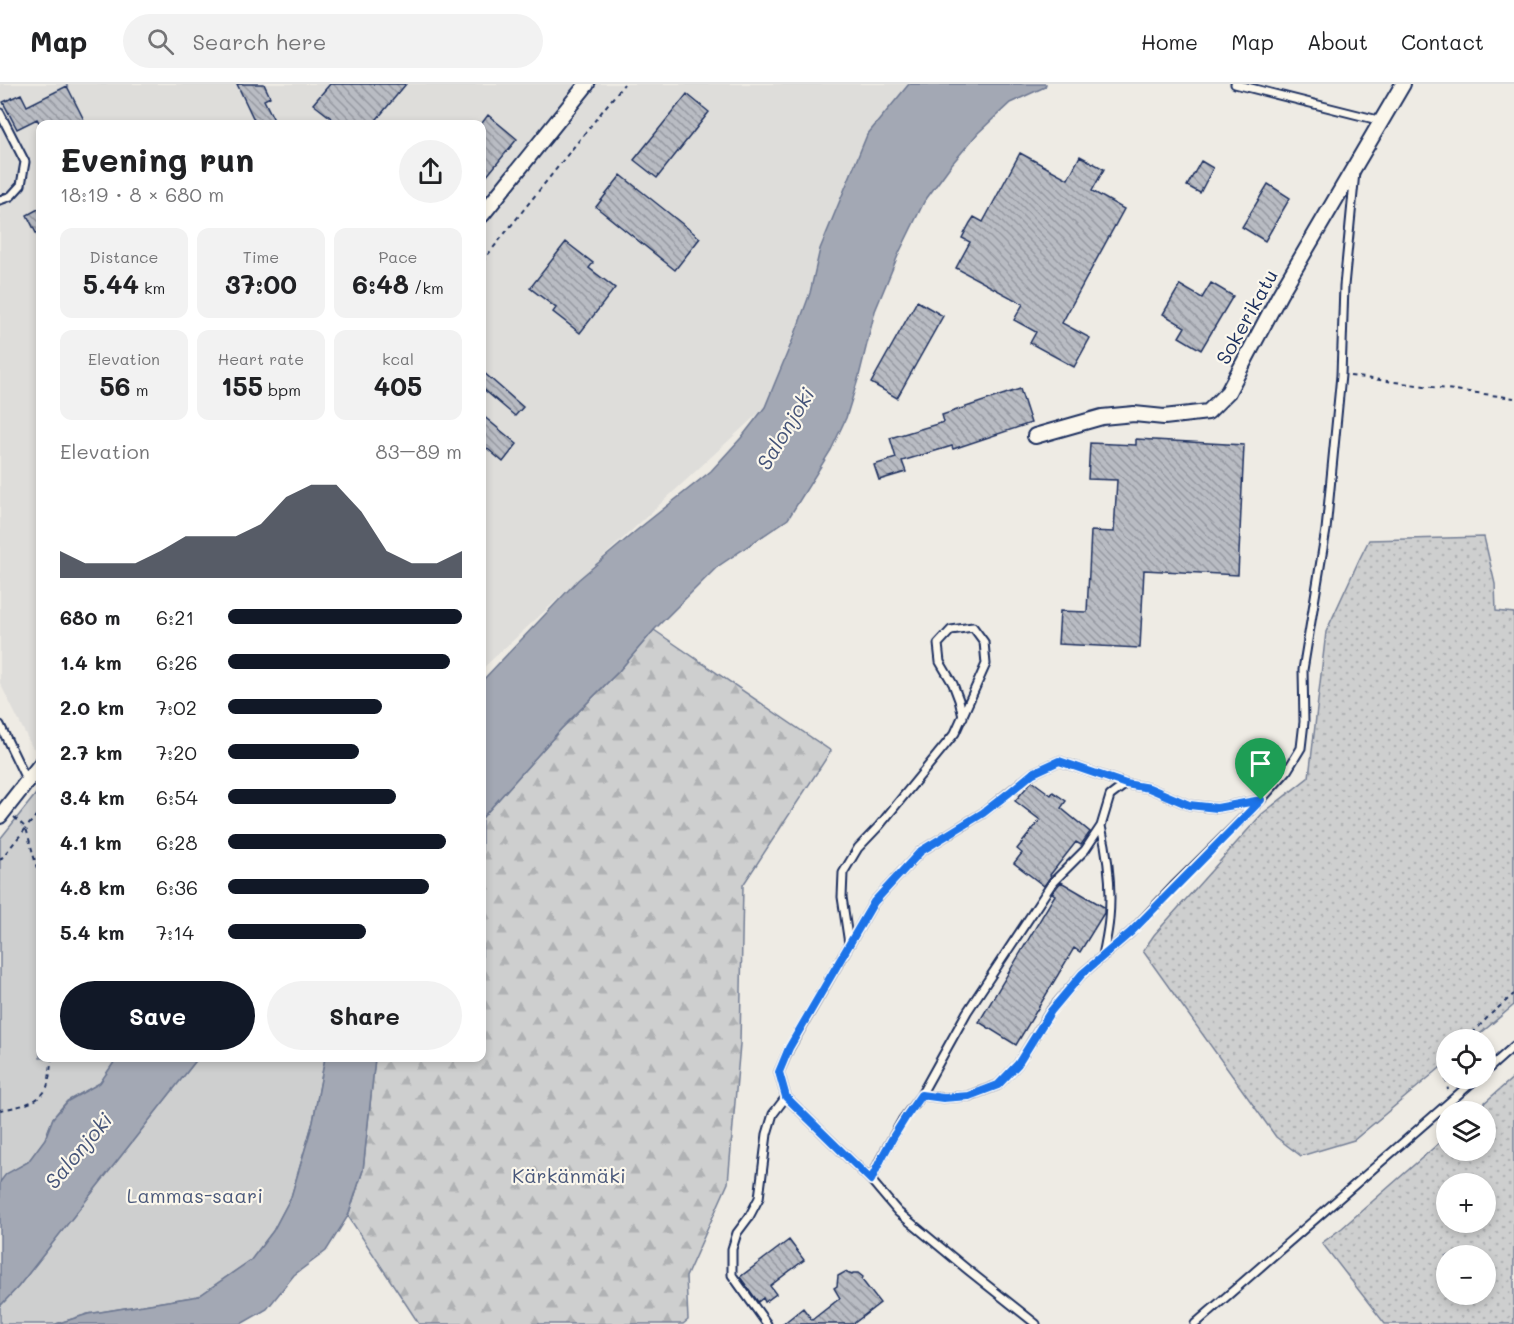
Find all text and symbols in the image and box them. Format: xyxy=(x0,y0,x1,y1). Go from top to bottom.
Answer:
search box xyxy=(123,14,543,68)
text: Map xyxy=(30,23,87,59)
icon: search xyxy=(144,25,177,58)
text: Search here xyxy=(192,27,326,56)
text: Home xyxy=(1141,28,1198,55)
text: Map xyxy=(1231,28,1274,55)
text: About xyxy=(1307,28,1368,55)
text: Contact xyxy=(1401,28,1484,55)
text: Evening run xyxy=(60,137,254,180)
button: share xyxy=(399,140,462,203)
text: 18:19 · 8 × 680 m xyxy=(60,181,224,207)
text: Distance xyxy=(90,246,158,267)
text: Time xyxy=(243,246,279,267)
text: Pace xyxy=(378,246,418,267)
street label: Sokerikatu xyxy=(1209,264,1283,369)
text: 5.44 xyxy=(83,267,139,301)
text: 37:00 xyxy=(225,267,297,301)
text: 6:48 xyxy=(352,267,409,301)
text: km xyxy=(139,277,165,298)
text: /km xyxy=(409,277,444,298)
text: Elevation xyxy=(88,348,160,369)
text: Heart rate xyxy=(218,348,304,369)
text: kcal xyxy=(382,348,414,369)
text: 56 xyxy=(100,369,131,403)
text: 155 xyxy=(221,369,263,403)
text: 405 xyxy=(374,369,422,403)
text: m xyxy=(131,379,148,400)
text: bpm xyxy=(263,379,301,400)
water label: Salonjoki xyxy=(750,382,820,474)
text: Elevation xyxy=(60,438,150,464)
text: 83–89 m xyxy=(376,438,462,464)
text: 680 m xyxy=(60,604,120,630)
text: 6:21 xyxy=(156,604,194,630)
text: 1.4 km xyxy=(60,649,122,675)
text: 6:26 xyxy=(156,649,198,675)
text: 2.0 km xyxy=(60,694,124,720)
text: 7:02 xyxy=(156,694,197,720)
pin xyxy=(1235,738,1286,800)
text: 2.7 km xyxy=(60,739,122,765)
text: 7:20 xyxy=(156,739,197,765)
icon: arrive xyxy=(1244,747,1277,780)
text: 3.4 km xyxy=(60,784,125,810)
text: 6:54 xyxy=(156,784,198,810)
text: 4.1 km xyxy=(60,829,122,855)
text: 6:28 xyxy=(156,829,198,855)
text: 4.8 km xyxy=(60,874,125,900)
text: 6:36 xyxy=(156,874,198,900)
text: 5.4 km xyxy=(60,919,124,945)
text: 7:14 xyxy=(156,919,194,945)
button: Save xyxy=(60,981,255,1050)
button: Share xyxy=(267,981,462,1050)
map controls xyxy=(1436,1029,1496,1305)
button: locate xyxy=(1436,1029,1496,1089)
button: layers xyxy=(1436,1101,1496,1161)
water label: Salonjoki xyxy=(38,1106,118,1194)
park label: Kärkänmäki xyxy=(512,1162,626,1188)
button: + xyxy=(1436,1173,1496,1233)
park label: Lammas-saari xyxy=(127,1182,263,1208)
button: − xyxy=(1436,1245,1496,1305)

